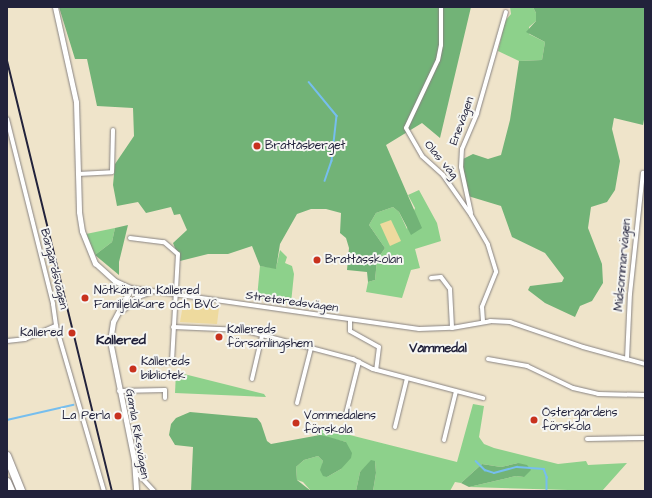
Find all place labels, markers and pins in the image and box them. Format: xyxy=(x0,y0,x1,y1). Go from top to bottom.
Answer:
place label: Brattåsberget xyxy=(265,139,345,153)
marker: Brattåsberget xyxy=(252,141,262,151)
place label: Brattåsskolan xyxy=(325,253,402,267)
marker: Brattåsskolan xyxy=(312,255,322,265)
place label: Nötkärnan Kållered Familjeläkare och BVC xyxy=(94,284,219,312)
marker: Nötkärnan Kållered Familjeläkare och BVC xyxy=(79,292,91,304)
place label: Kållereds församlingshem xyxy=(227,323,313,351)
place label: Kållered xyxy=(20,326,63,340)
marker: Kållered xyxy=(66,327,78,339)
marker: Kållereds församlingshem xyxy=(214,332,224,342)
place label: Kållereds bibliotek xyxy=(141,355,190,383)
marker: Kållereds bibliotek xyxy=(128,364,138,374)
place label: Östergårdens förskola xyxy=(542,406,618,434)
place label: La Perla xyxy=(62,409,110,423)
place label: Vommedalens förskola xyxy=(304,409,376,437)
marker: La Perla xyxy=(113,411,123,421)
marker: Östergårdens förskola xyxy=(529,415,539,425)
marker: Vommedalens förskola xyxy=(291,418,301,428)

